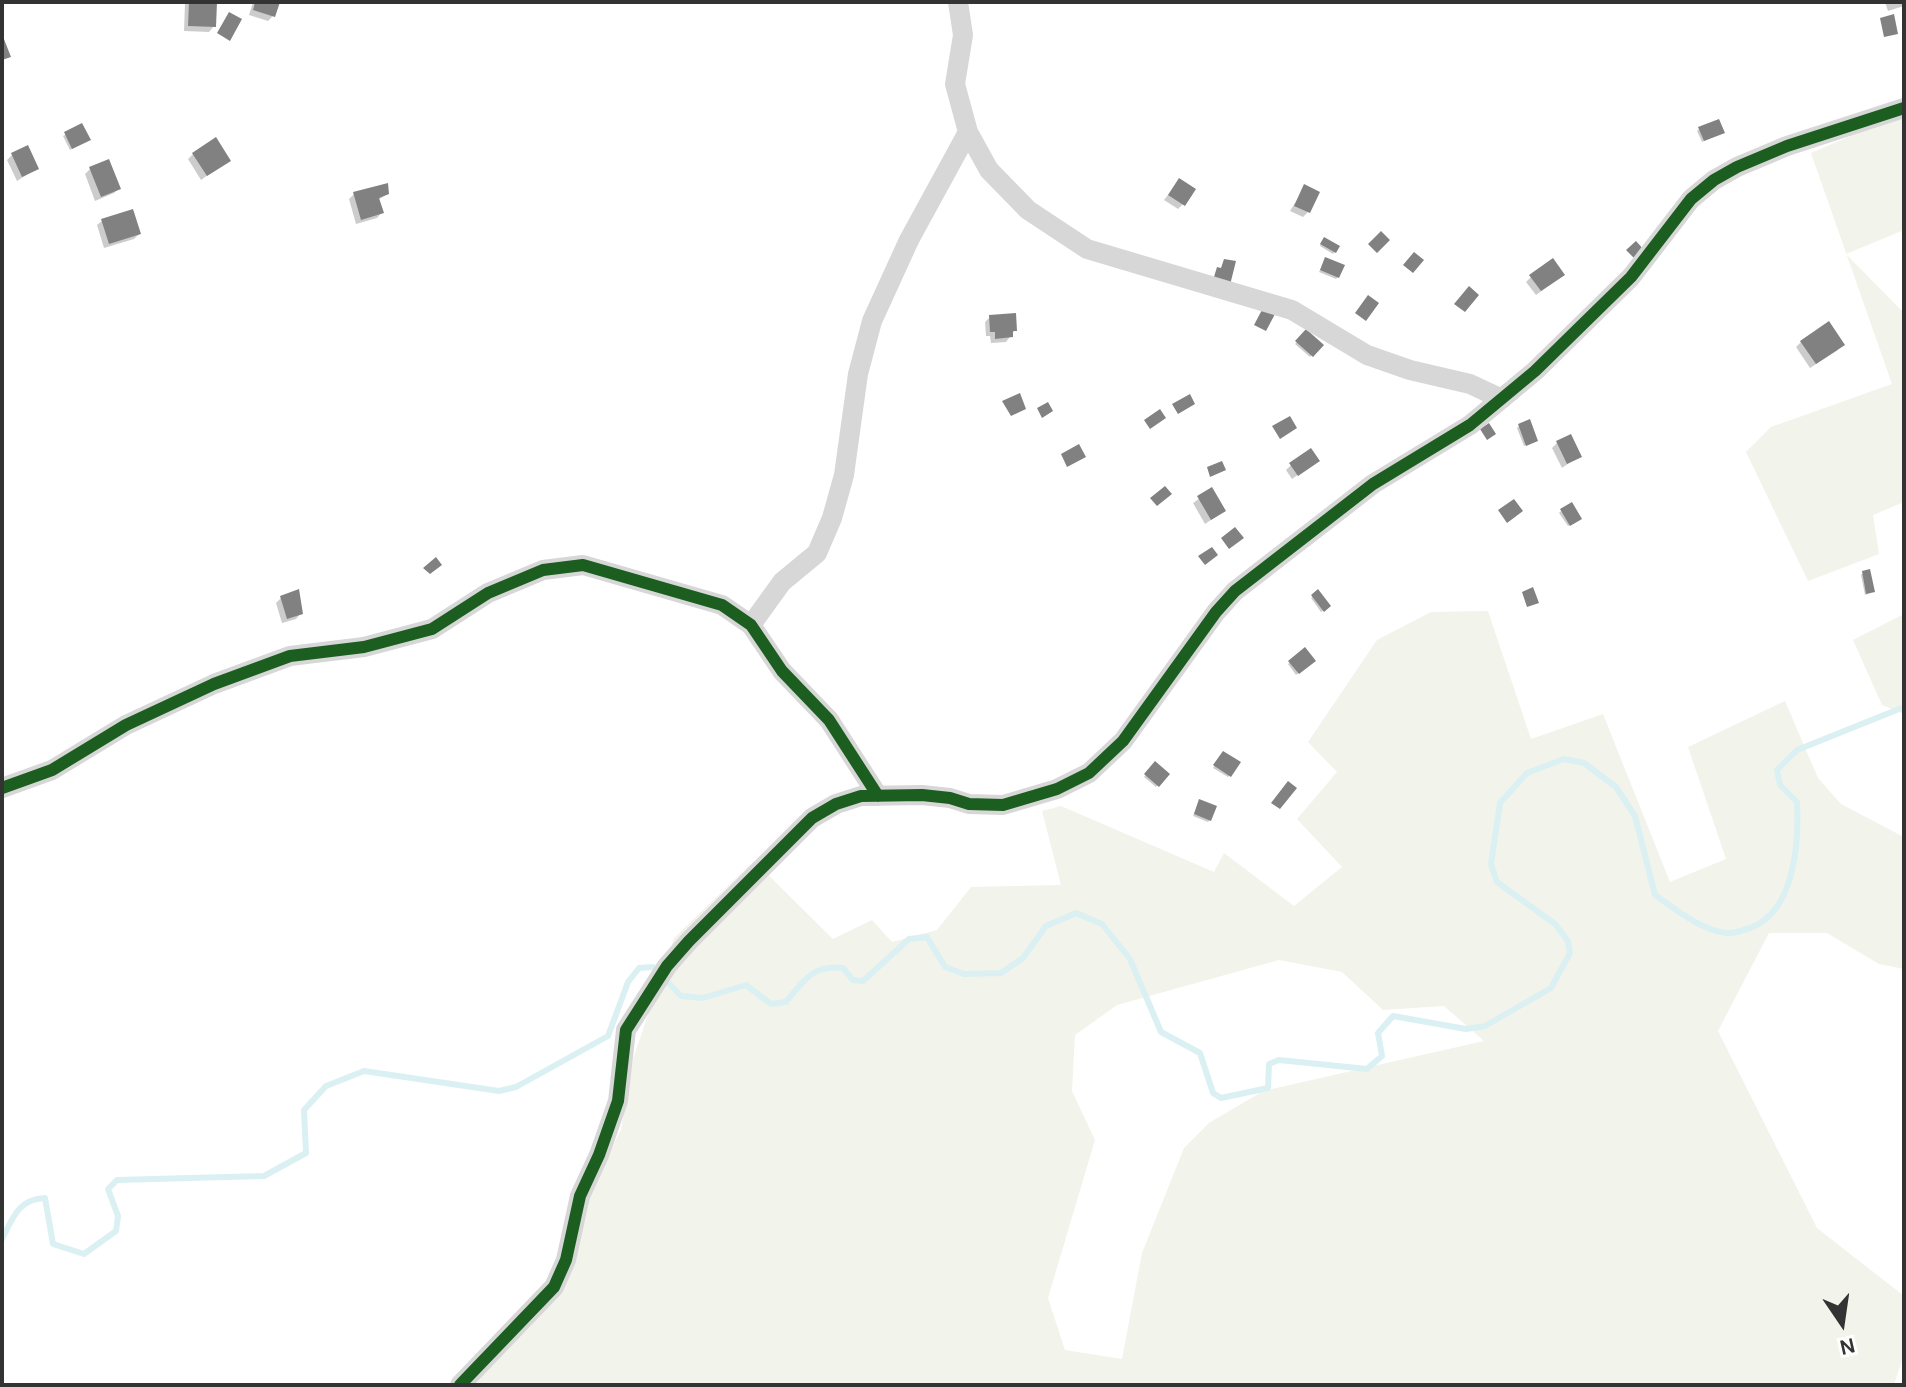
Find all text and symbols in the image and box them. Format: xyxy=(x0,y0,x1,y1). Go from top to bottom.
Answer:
north arrow xyxy=(1802,1283,1882,1363)
text: N xyxy=(1837,1332,1858,1361)

